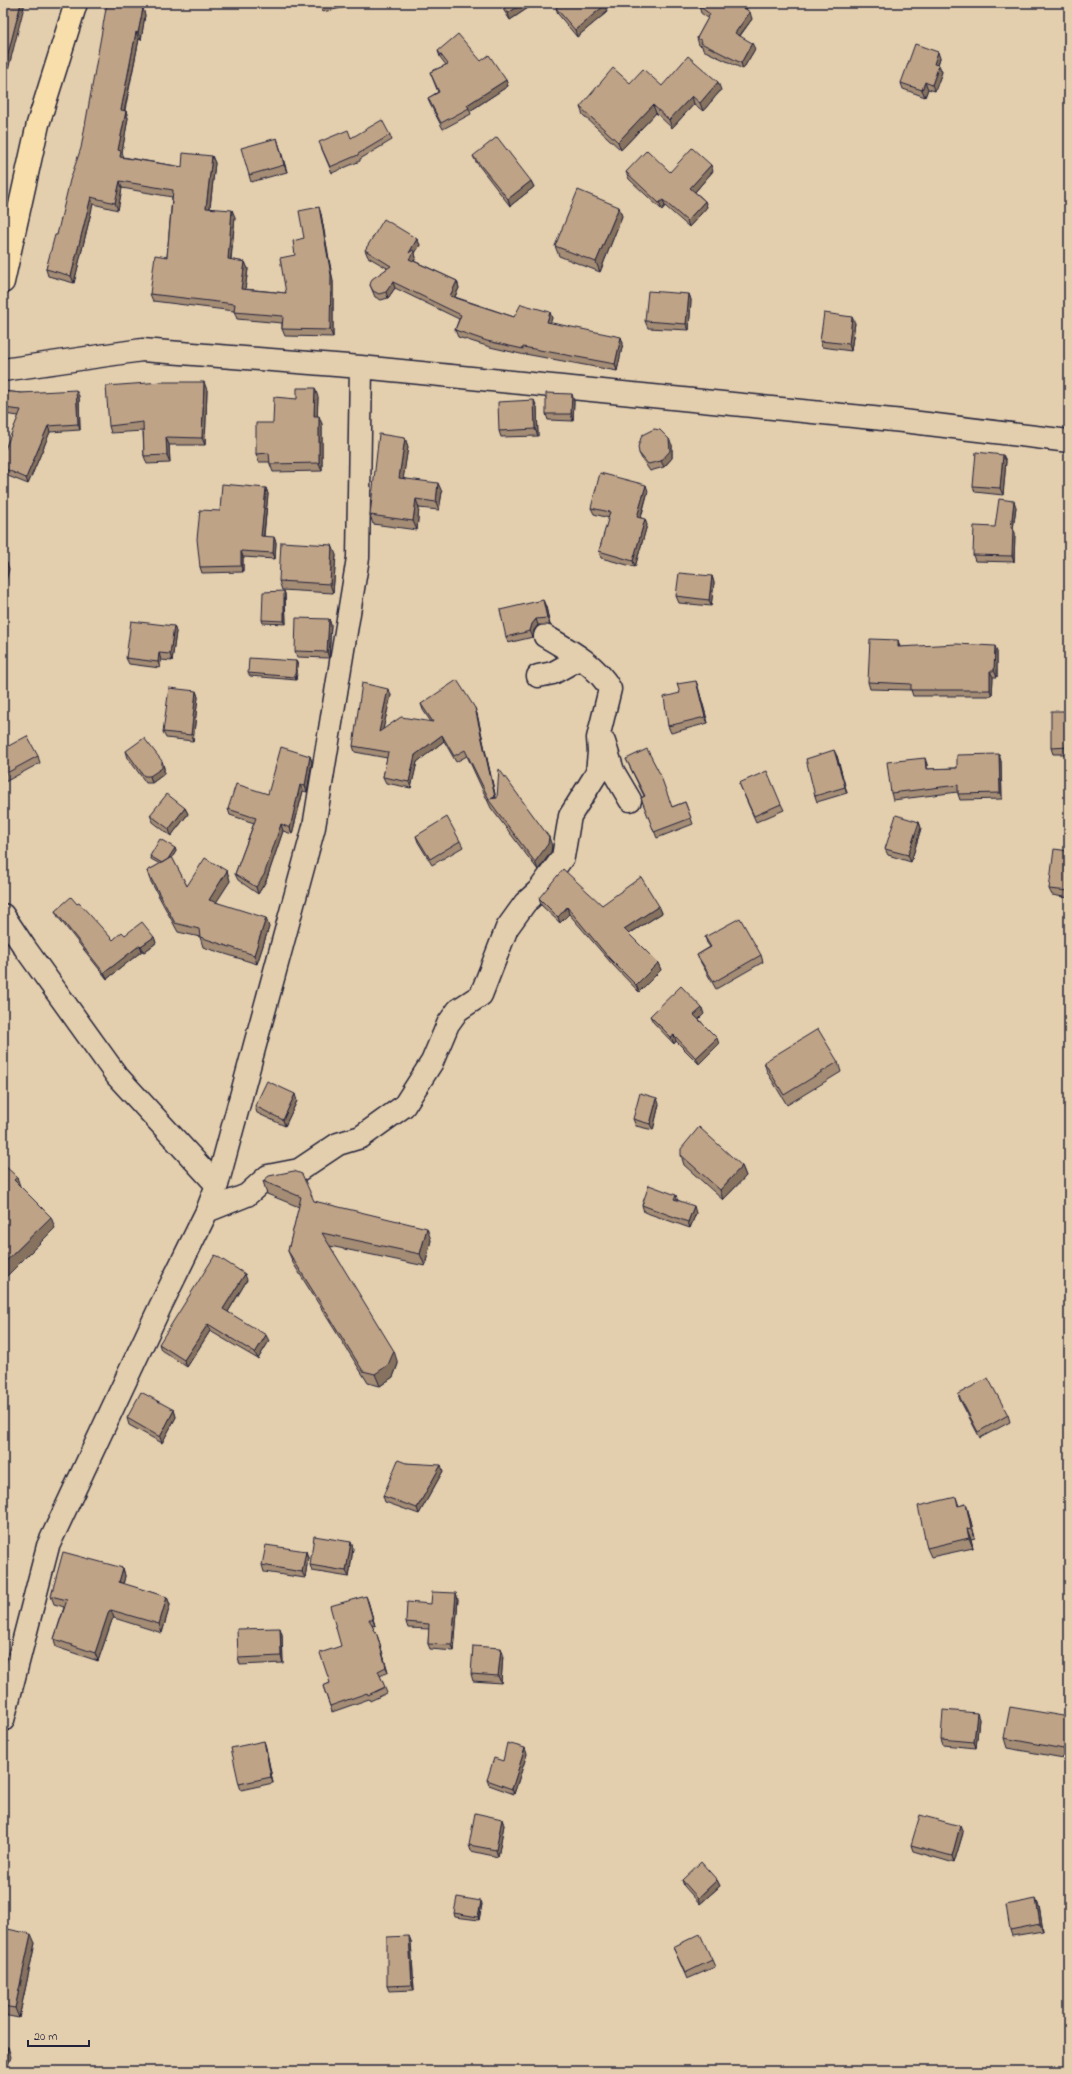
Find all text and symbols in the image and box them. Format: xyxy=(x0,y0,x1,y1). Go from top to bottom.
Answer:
scale bar xyxy=(28,2022,89,2048)
text: 20 m xyxy=(34,2028,57,2046)

